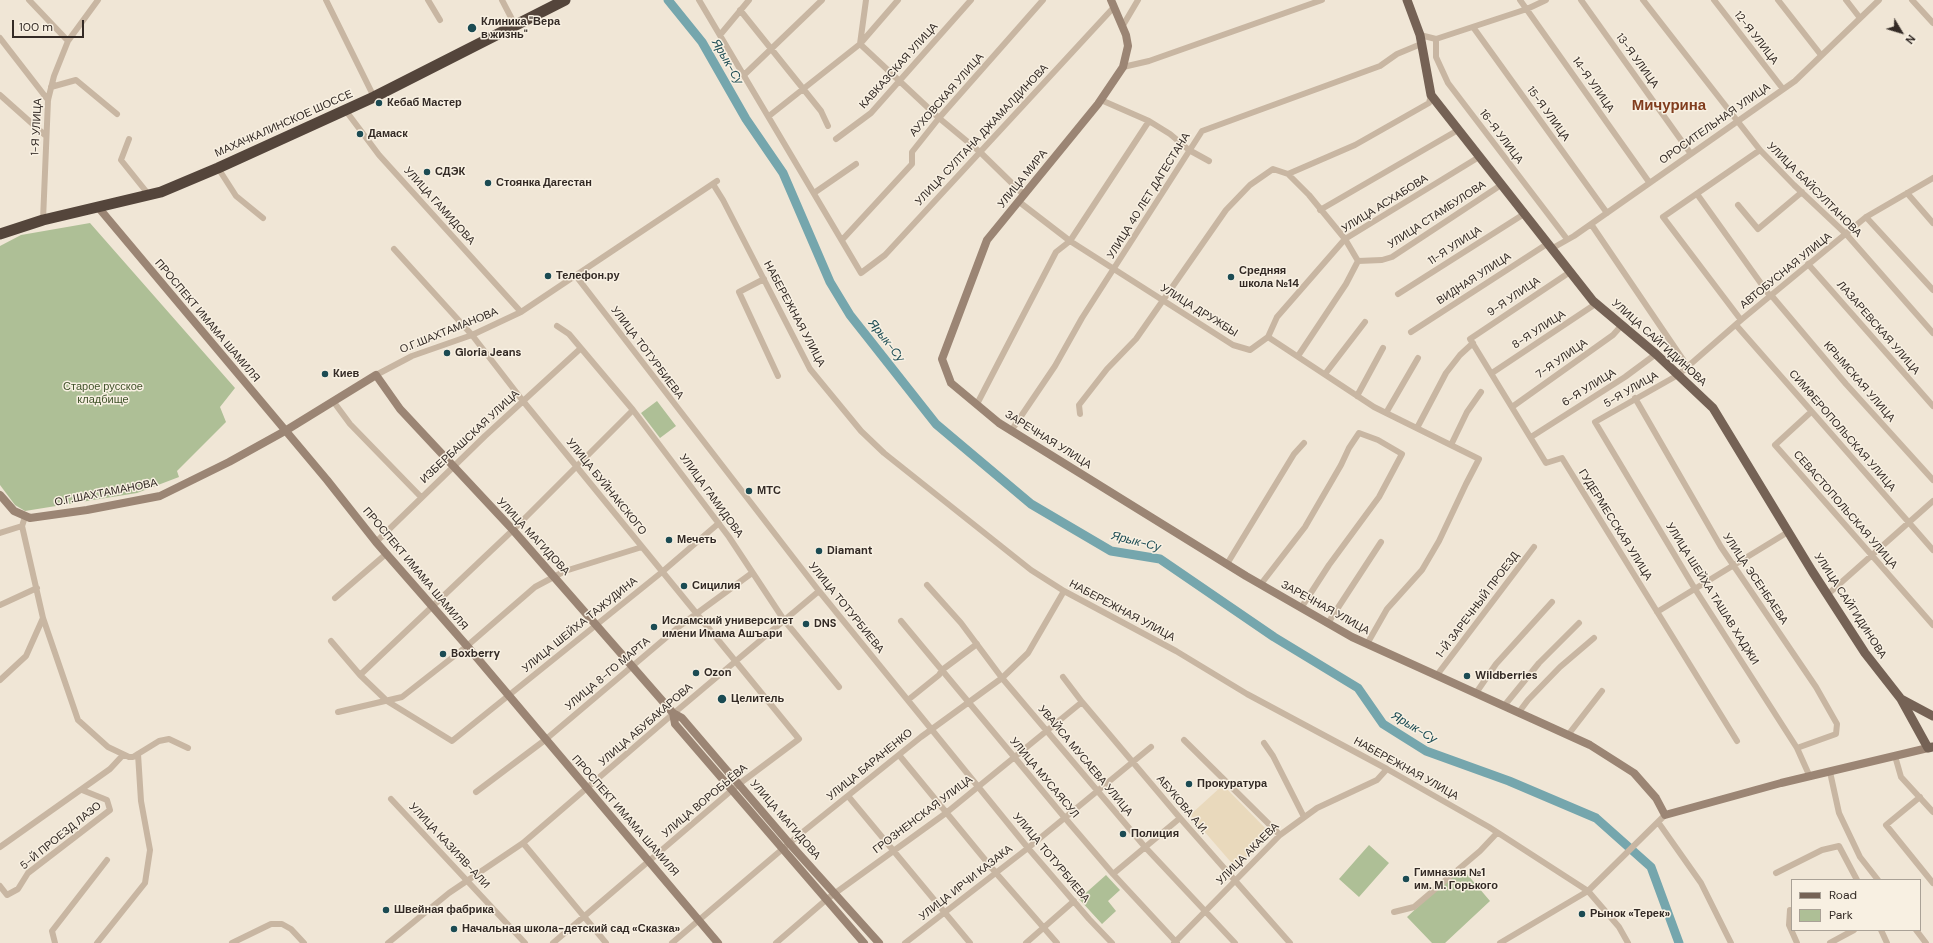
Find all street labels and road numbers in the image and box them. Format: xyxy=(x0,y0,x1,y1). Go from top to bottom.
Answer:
street label: 12-Я УЛИЦА xyxy=(1731,9,1781,67)
street label: КАВКАЗСКАЯ УЛИЦА xyxy=(857,20,941,112)
street label: 13-Я УЛИЦА xyxy=(1613,31,1661,91)
street label: АУХОВСКАЯ УЛИЦА xyxy=(907,51,987,139)
street label: 14-Я УЛИЦА xyxy=(1569,55,1617,115)
street label: УЛИЦА СУЛТАНА ДЖАМАЛДИНОВА xyxy=(913,62,1051,208)
street label: ОРОСИТЕЛЬНАЯ УЛИЦА xyxy=(1657,81,1773,167)
street label: 15-Я УЛИЦА xyxy=(1524,84,1572,144)
street label: МАХАЧКАЛИНСКОЕ ШОССЕ xyxy=(213,88,355,160)
street label: 1-Я УЛИЦА xyxy=(29,98,45,156)
street label: 16-Я УЛИЦА xyxy=(1476,107,1526,167)
street label: УЛИЦА 40 ЛЕТ ДАГЕСТАНА xyxy=(1105,131,1193,261)
street label: УЛИЦА БАЙСУЛТАНОВА xyxy=(1764,140,1864,240)
street label: УЛИЦА МИРА xyxy=(995,147,1051,211)
street label: УЛИЦА ГАМИДОВА xyxy=(401,164,477,248)
street label: УЛИЦА АСХАБОВА xyxy=(1339,172,1431,236)
street label: УЛИЦА СТАМБУЛОВА xyxy=(1385,178,1489,252)
street label: 11-Я УЛИЦА xyxy=(1426,224,1484,268)
street label: АВТОБУСНАЯ УЛИЦА xyxy=(1738,230,1834,312)
street label: ВИДНАЯ УЛИЦА xyxy=(1434,250,1514,308)
street label: ПРОСПЕКТ ИМАМА ШАМИЛЯ xyxy=(152,257,262,385)
street label: НАБЕРЕЖНАЯ УЛИЦА xyxy=(760,259,828,369)
street label: 9-Я УЛИЦА xyxy=(1485,274,1543,320)
street label: ЛАЗАРЕВСКАЯ УЛИЦА xyxy=(1834,278,1922,378)
street label: УЛИЦА ДРУЖБЫ xyxy=(1158,282,1240,340)
street label: УЛИЦА САЙГИДИНОВА xyxy=(1609,297,1709,389)
street label: УЛИЦА ТОТУРБИЕВА xyxy=(608,304,686,402)
street label: О.Г.ШАХТАМАНОВА xyxy=(398,305,500,357)
street label: 8-Я УЛИЦА xyxy=(1510,308,1568,352)
street label: 7-Я УЛИЦА xyxy=(1534,337,1590,381)
street label: КРЫМСКАЯ УЛИЦА xyxy=(1820,339,1898,425)
street label: 6-Я УЛИЦА xyxy=(1560,366,1618,410)
street label: СИМФЕРОПОЛЬСКАЯ УЛИЦА xyxy=(1786,368,1898,494)
street label: 5-Я УЛИЦА xyxy=(1601,369,1661,411)
street label: ИЗБЕРБАШСКАЯ УЛИЦА xyxy=(418,388,522,486)
street label: ЗАРЕЧНАЯ УЛИЦА xyxy=(1002,408,1094,472)
street label: УЛИЦА БУЙНАКСКОГО xyxy=(563,436,649,538)
street label: СЕВАСТОПОЛЬСКАЯ УЛИЦА xyxy=(1790,448,1900,572)
street label: УЛИЦА ГАМИДОВА xyxy=(676,452,746,540)
street label: ГУДЕРМЕССКАЯ УЛИЦА xyxy=(1575,467,1655,583)
street label: О.Г.ШАХТАМАНОВА xyxy=(53,477,159,509)
street label: УЛИЦА МАГИДОВА xyxy=(494,496,572,578)
street label: ПРОСПЕКТ ИМАМА ШАМИЛЯ xyxy=(360,505,470,633)
street label: УЛИЦА ШЕЙХА ТАШАВ ХАДЖИ xyxy=(1663,521,1761,667)
street label: УЛИЦА ЭСЕНБАЕВА xyxy=(1720,531,1790,627)
street label: 1-Й ЗАРЕЧНЫЙ ПРОЕЗД xyxy=(1434,549,1522,661)
street label: УЛИЦА САЙГИДИНОВА xyxy=(1811,551,1889,661)
street label: УЛИЦА ТОТУРБИЕВА xyxy=(805,560,887,656)
street label: УЛИЦА ШЕЙХА ТАЖУДИНА xyxy=(520,574,640,676)
street label: НАБЕРЕЖНАЯ УЛИЦА xyxy=(1067,577,1177,645)
street label: ЗАРЕЧНАЯ УЛИЦА xyxy=(1278,578,1372,638)
street label: УЛИЦА 8-ГО МАРТА xyxy=(563,635,653,713)
street label: УЛИЦА АБУБАКАРОВА xyxy=(597,681,695,769)
street label: УВАЙСА МУСАЕВА УЛИЦА xyxy=(1035,703,1135,819)
street label: УЛИЦА БАРАНЕНКО xyxy=(824,726,916,804)
street label: УЛИЦА МУСАЯСУЛ xyxy=(1007,735,1081,821)
street label: НАБЕРЕЖНАЯ УЛИЦА xyxy=(1351,735,1461,803)
street label: ПРОСПЕКТ ИМАМА ШАМИЛЯ xyxy=(569,753,681,879)
street label: УЛИЦА ВОРОБЬЁВА xyxy=(660,761,750,841)
street label: ГРОЗНЕНСКАЯ УЛИЦА xyxy=(871,773,975,857)
street label: АБУКОВА А.И. xyxy=(1153,773,1211,837)
street label: УЛИЦА МАГИДОВА xyxy=(747,778,823,862)
street label: 5-Й ПРОЕЗД ЛАЗО xyxy=(18,799,104,873)
street label: УЛИЦА КАЗИЯВ-АЛИ xyxy=(406,800,492,892)
street label: УЛИЦА ТОТУРБИЕВА xyxy=(1010,811,1092,905)
street label: УЛИЦА АКАЕВА xyxy=(1214,820,1282,888)
street label: УЛИЦА ИРЧИ КАЗАКА xyxy=(917,842,1015,924)

